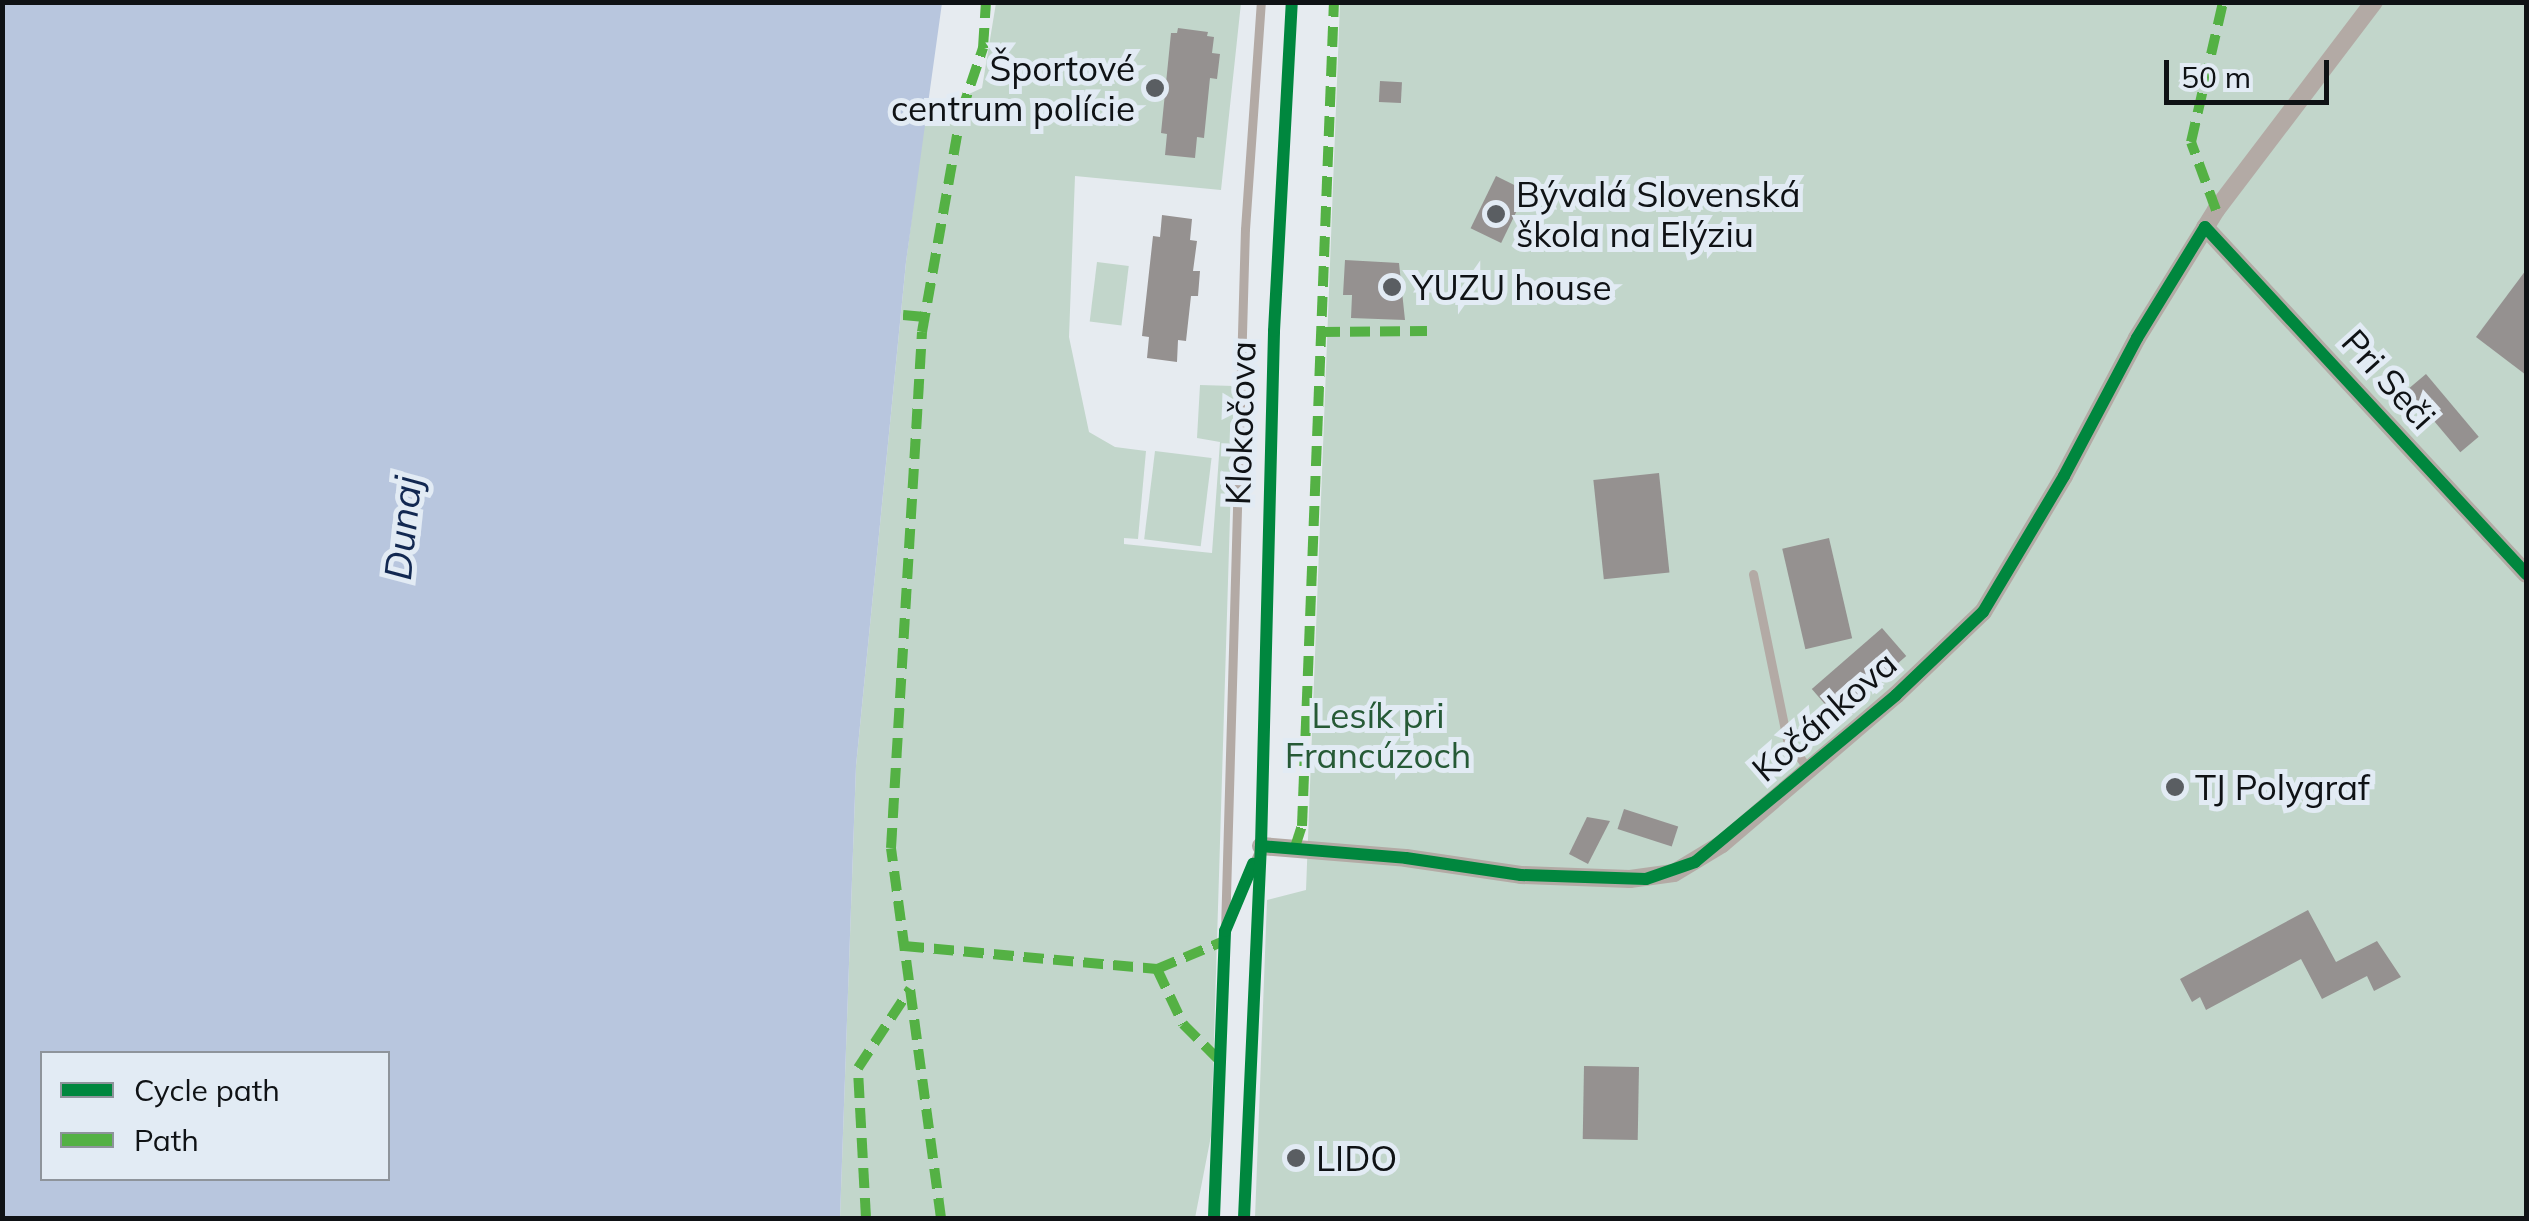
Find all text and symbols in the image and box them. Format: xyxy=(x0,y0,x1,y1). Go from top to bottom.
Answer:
scale bar xyxy=(2169,40,2334,102)
place label: Športové centrum polície xyxy=(891,47,1135,129)
text: 50 m xyxy=(2181,58,2251,96)
marker: Športové centrum polície xyxy=(1144,77,1166,99)
place label: Bývalá Slovenská škola na Elýziu xyxy=(1516,173,1801,255)
marker: Bývalá Slovenská škola na Elýziu xyxy=(1485,203,1507,225)
place label: YUZU house xyxy=(1412,266,1611,308)
marker: YUZU house xyxy=(1381,276,1403,298)
street label: Pri Seči xyxy=(2334,321,2444,437)
street label: Klokočova xyxy=(1216,340,1264,506)
water label: Dunaj xyxy=(375,474,431,582)
street label: Kočánkova xyxy=(1743,642,1905,790)
park label: Lesík pri Francúzoch xyxy=(1285,694,1471,776)
place label: TJ Polygraf xyxy=(2195,766,2370,808)
marker: TJ Polygraf xyxy=(2164,776,2186,798)
legend xyxy=(40,1051,390,1181)
text: Cycle path xyxy=(134,1071,280,1109)
text: Path xyxy=(134,1121,199,1159)
place label: LIDO xyxy=(1316,1137,1397,1179)
marker: LIDO xyxy=(1285,1147,1307,1169)

